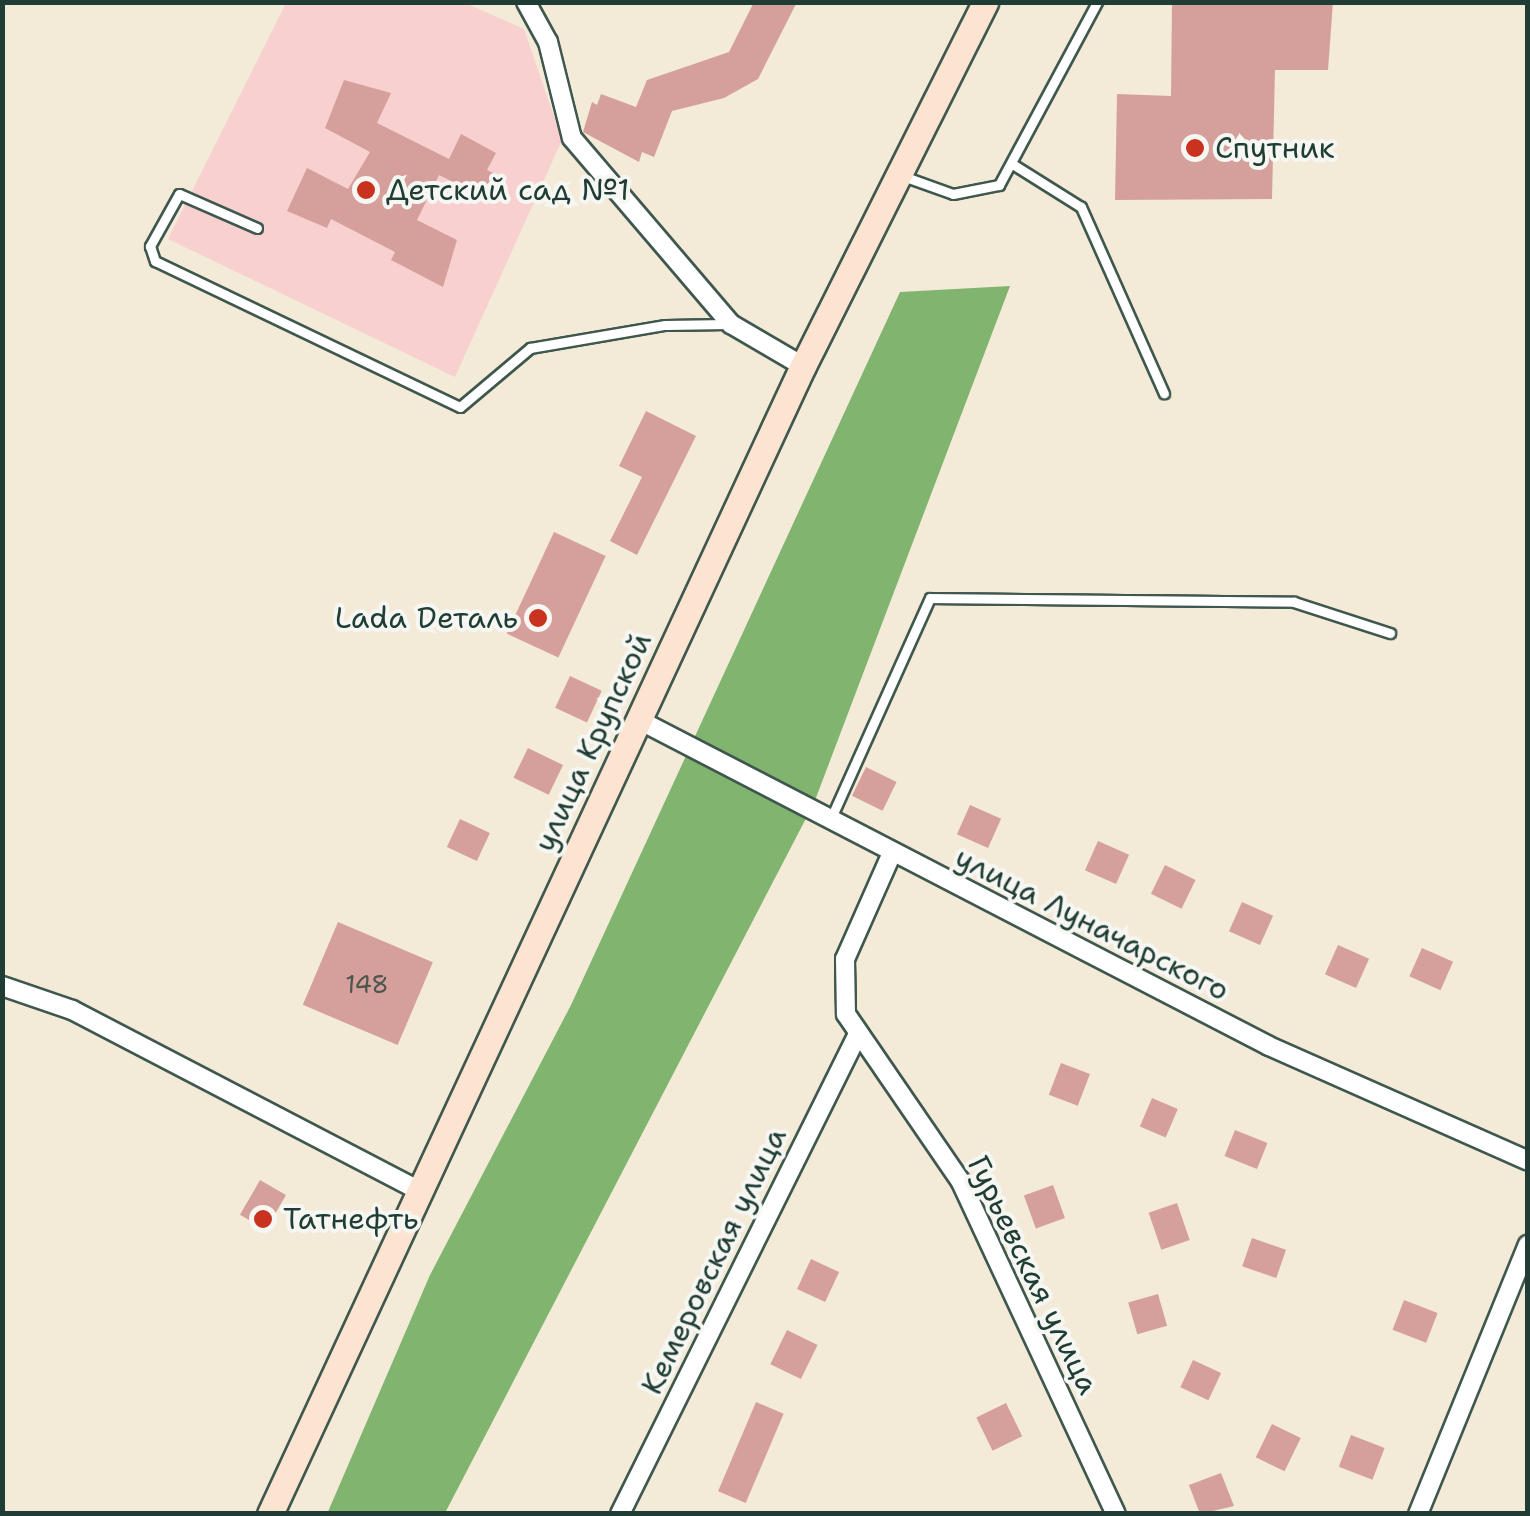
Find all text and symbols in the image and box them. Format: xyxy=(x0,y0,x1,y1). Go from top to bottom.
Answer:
place label: Спутник xyxy=(1215,130,1335,166)
marker: Спутник xyxy=(1184,137,1206,159)
place label: Детский сад №1 xyxy=(386,172,630,208)
marker: Детский сад №1 xyxy=(355,179,377,201)
place label: Lada Dеталь xyxy=(335,600,518,636)
marker: Lada Dеталь xyxy=(527,607,549,629)
street label: улица Крупской xyxy=(527,627,659,857)
street label: улица Луначарского xyxy=(949,839,1235,1009)
house number: 148 xyxy=(345,969,389,999)
street label: Кемеровская улица xyxy=(634,1122,794,1400)
street label: Гурьевская улица xyxy=(960,1150,1106,1400)
place label: Татнефть xyxy=(283,1201,418,1237)
marker: Татнефть xyxy=(252,1208,274,1230)

